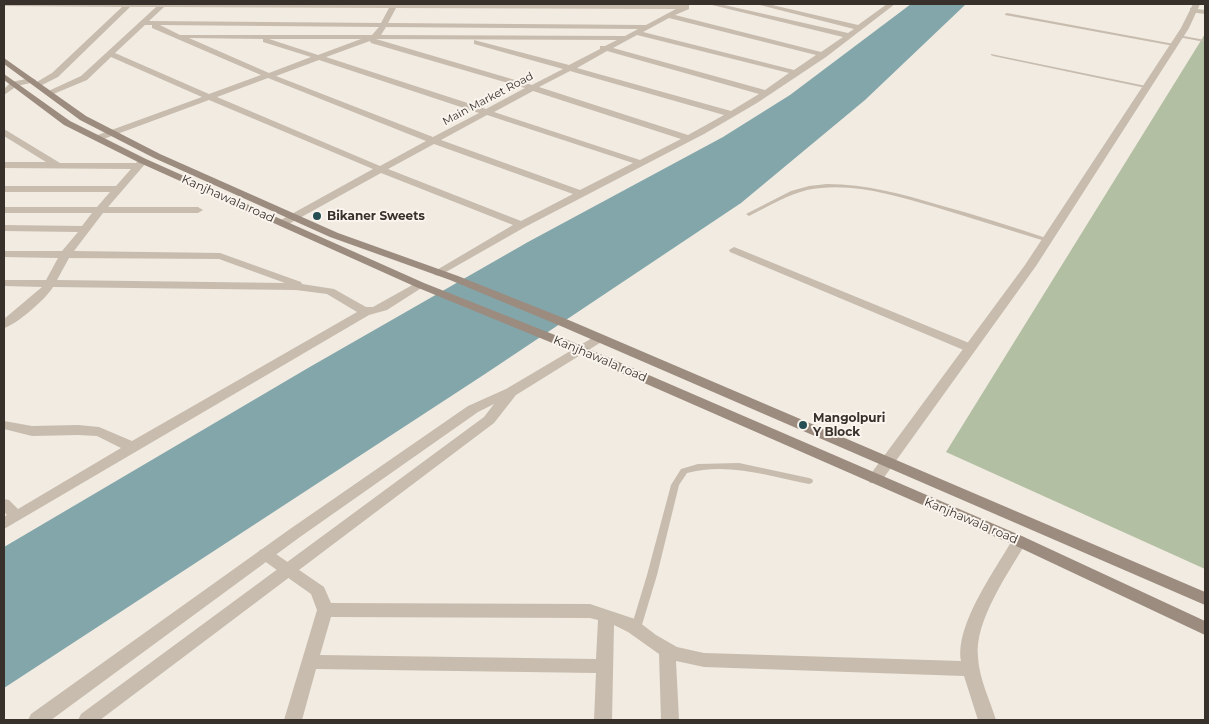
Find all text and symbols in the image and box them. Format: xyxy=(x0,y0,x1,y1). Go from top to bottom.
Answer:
street label: Main Market Road xyxy=(440,70,536,128)
street label: Kanjhawala road xyxy=(179,172,277,226)
place label: Bikaner Sweets xyxy=(327,209,425,223)
marker: Bikaner Sweets xyxy=(311,210,323,222)
street label: Kanjhawala road xyxy=(551,333,649,385)
place label: Mangolpuri Y Block xyxy=(813,411,885,439)
marker: Mangolpuri Y Block xyxy=(797,419,809,431)
street label: Kanjhawala road xyxy=(922,495,1020,547)

